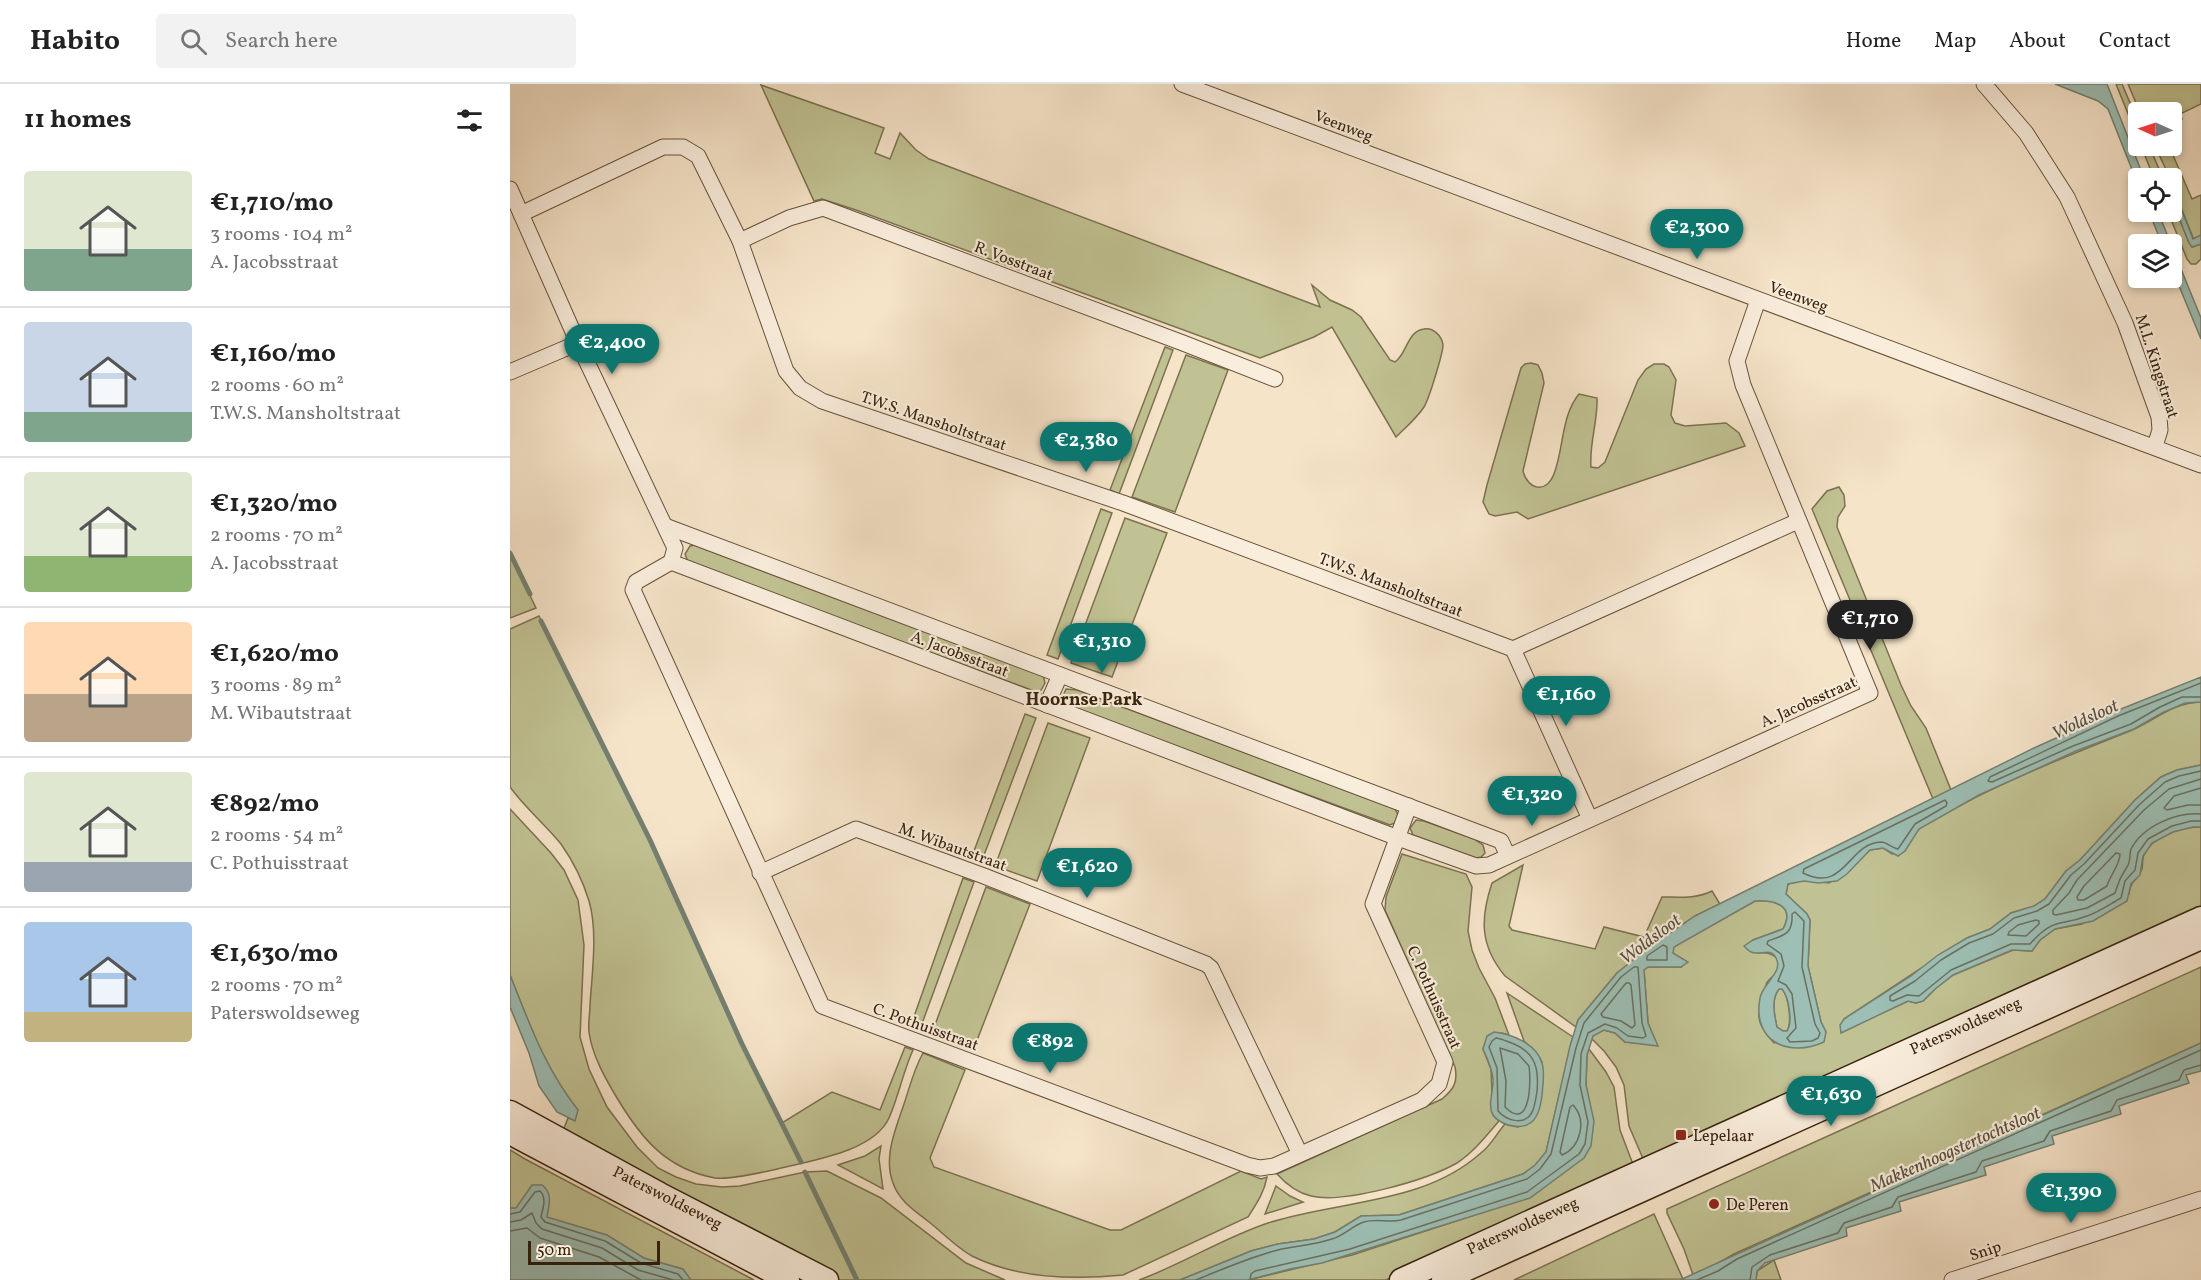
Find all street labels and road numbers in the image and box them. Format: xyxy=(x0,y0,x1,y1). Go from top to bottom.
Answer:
street label: Veenweg xyxy=(1311,106,1376,148)
street label: R. Vosstraat xyxy=(971,237,1056,287)
street label: Veenweg xyxy=(1766,277,1831,319)
street label: M.L. Kingstraat xyxy=(2129,312,2183,422)
street label: T.W.S. Mansholtstraat xyxy=(858,387,1010,457)
street label: T.W.S. Mansholtstraat xyxy=(1315,548,1466,624)
street label: A. Jacobsstraat xyxy=(907,626,1012,684)
street label: A. Jacobsstraat xyxy=(1757,672,1861,734)
street label: M. Wibautstraat xyxy=(895,818,1010,878)
street label: C. Pothuisstraat xyxy=(1401,943,1466,1053)
street label: Paterswoldseweg xyxy=(1907,992,2025,1061)
street label: C. Pothuisstraat xyxy=(869,999,982,1057)
street label: Paterswoldseweg xyxy=(609,1162,726,1236)
street label: Paterswoldseweg xyxy=(1464,1192,1582,1261)
street label: Snip xyxy=(1967,1236,2004,1267)

